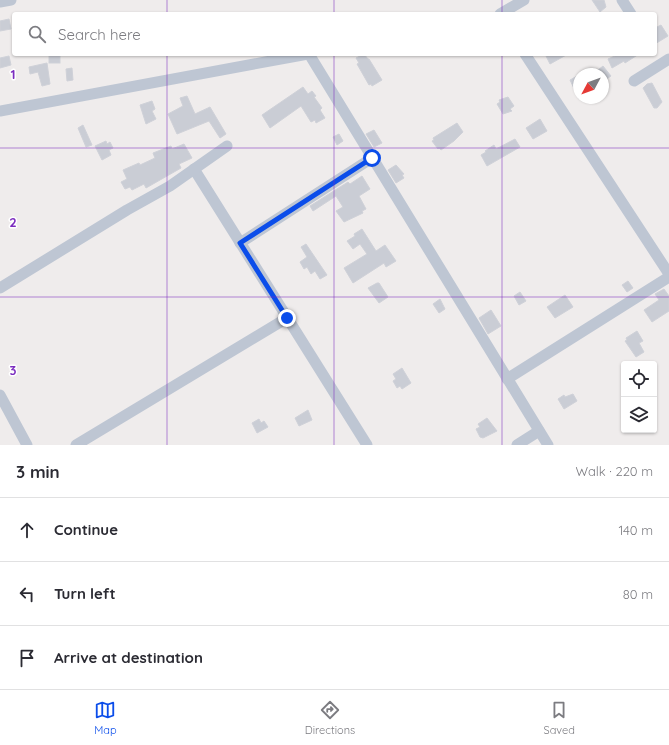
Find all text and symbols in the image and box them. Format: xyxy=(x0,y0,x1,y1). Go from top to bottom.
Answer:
search box xyxy=(12,12,657,56)
icon: search xyxy=(26,23,48,45)
text: Search here xyxy=(58,25,141,44)
text: 1 xyxy=(10,66,16,82)
north arrow xyxy=(573,68,609,104)
route start xyxy=(363,149,381,167)
text: 2 xyxy=(9,214,17,230)
route end xyxy=(278,309,296,327)
map controls xyxy=(621,361,657,433)
button: locate xyxy=(621,361,657,397)
text: 3 xyxy=(10,362,17,378)
button: layers xyxy=(621,397,657,433)
text: 3 min xyxy=(16,461,60,482)
text: Walk · 220 m xyxy=(576,463,653,479)
icon: ahead xyxy=(16,519,38,541)
text: Continue xyxy=(54,520,118,539)
text: 140 m xyxy=(618,522,653,538)
icon: left xyxy=(16,583,38,605)
text: Turn left xyxy=(54,584,116,603)
text: 80 m xyxy=(623,586,653,602)
icon: arrive xyxy=(16,647,38,669)
text: Arrive at destination xyxy=(54,648,203,667)
tab: Map xyxy=(94,699,117,737)
tab: Directions xyxy=(305,699,355,737)
tab: Saved xyxy=(543,699,575,737)

